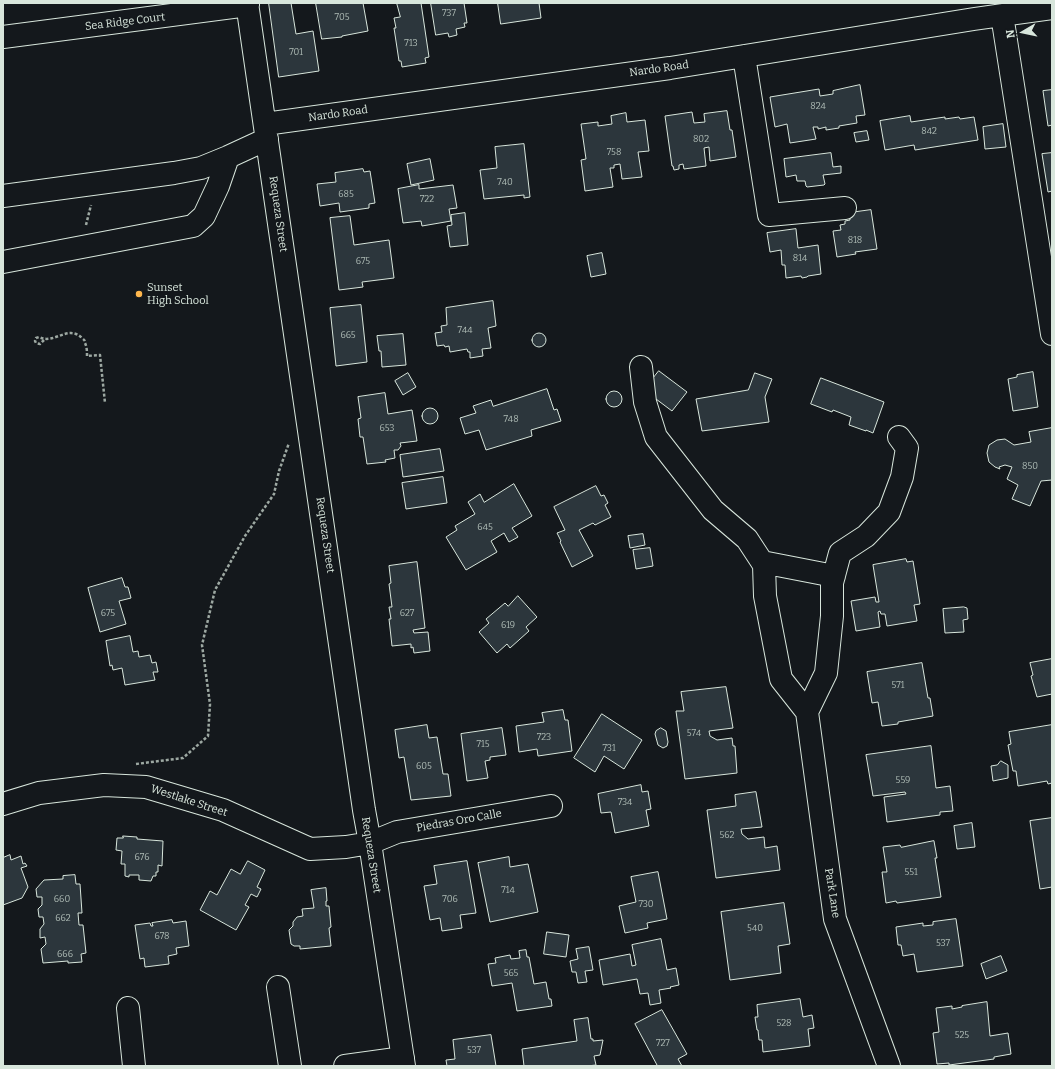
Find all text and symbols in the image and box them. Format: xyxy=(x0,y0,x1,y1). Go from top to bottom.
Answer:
house number: 737 xyxy=(442,8,456,18)
street label: Sea Ridge Court xyxy=(84,11,166,33)
house number: 705 xyxy=(335,12,349,22)
north arrow xyxy=(1003,12,1043,52)
text: N xyxy=(1004,29,1018,39)
house number: 713 xyxy=(404,38,418,48)
house number: 701 xyxy=(289,47,303,57)
street label: Nardo Road xyxy=(628,58,690,80)
house number: 824 xyxy=(810,101,826,111)
street label: Nardo Road xyxy=(307,103,369,125)
house number: 842 xyxy=(921,126,937,136)
house number: 802 xyxy=(693,134,709,144)
house number: 758 xyxy=(607,147,621,157)
street label: Requeza Street xyxy=(266,175,290,253)
house number: 740 xyxy=(497,177,513,187)
house number: 685 xyxy=(338,189,354,199)
house number: 722 xyxy=(420,194,434,204)
house number: 818 xyxy=(848,235,862,245)
house number: 814 xyxy=(793,253,807,263)
house number: 675 xyxy=(356,256,370,266)
place label: Sunset High School xyxy=(147,281,209,307)
marker: Sunset High School xyxy=(134,289,144,299)
house number: 744 xyxy=(458,325,472,335)
house number: 665 xyxy=(340,330,356,340)
house number: 748 xyxy=(503,414,519,424)
house number: 653 xyxy=(380,423,394,433)
house number: 850 xyxy=(1022,461,1038,471)
street label: Requeza Street xyxy=(313,496,337,574)
house number: 645 xyxy=(477,522,493,532)
house number: 675 xyxy=(101,608,115,618)
house number: 627 xyxy=(400,608,414,618)
house number: 619 xyxy=(501,620,515,630)
house number: 571 xyxy=(892,680,904,690)
house number: 574 xyxy=(687,728,701,738)
house number: 723 xyxy=(537,732,551,742)
house number: 715 xyxy=(476,739,490,749)
house number: 731 xyxy=(602,743,616,753)
house number: 605 xyxy=(416,761,432,771)
house number: 559 xyxy=(896,775,910,785)
street label: Westlake Street xyxy=(149,782,229,820)
house number: 734 xyxy=(618,797,632,807)
street label: Piedras Oro Calle xyxy=(415,807,503,835)
street label: Requeza Street xyxy=(358,816,384,894)
house number: 562 xyxy=(720,830,734,840)
house number: 676 xyxy=(135,852,149,862)
street label: Park Lane xyxy=(822,867,842,919)
house number: 551 xyxy=(904,867,918,877)
house number: 714 xyxy=(501,885,515,895)
house number: 660 xyxy=(54,894,70,904)
house number: 706 xyxy=(442,894,458,904)
house number: 730 xyxy=(638,899,654,909)
house number: 662 xyxy=(55,913,71,923)
house number: 540 xyxy=(747,923,763,933)
house number: 678 xyxy=(155,931,169,941)
house number: 537 xyxy=(936,938,950,948)
house number: 666 xyxy=(57,949,73,959)
house number: 565 xyxy=(504,968,518,978)
house number: 528 xyxy=(777,1018,791,1028)
house number: 525 xyxy=(955,1030,969,1040)
house number: 727 xyxy=(656,1038,670,1048)
house number: 537 xyxy=(467,1045,481,1055)

